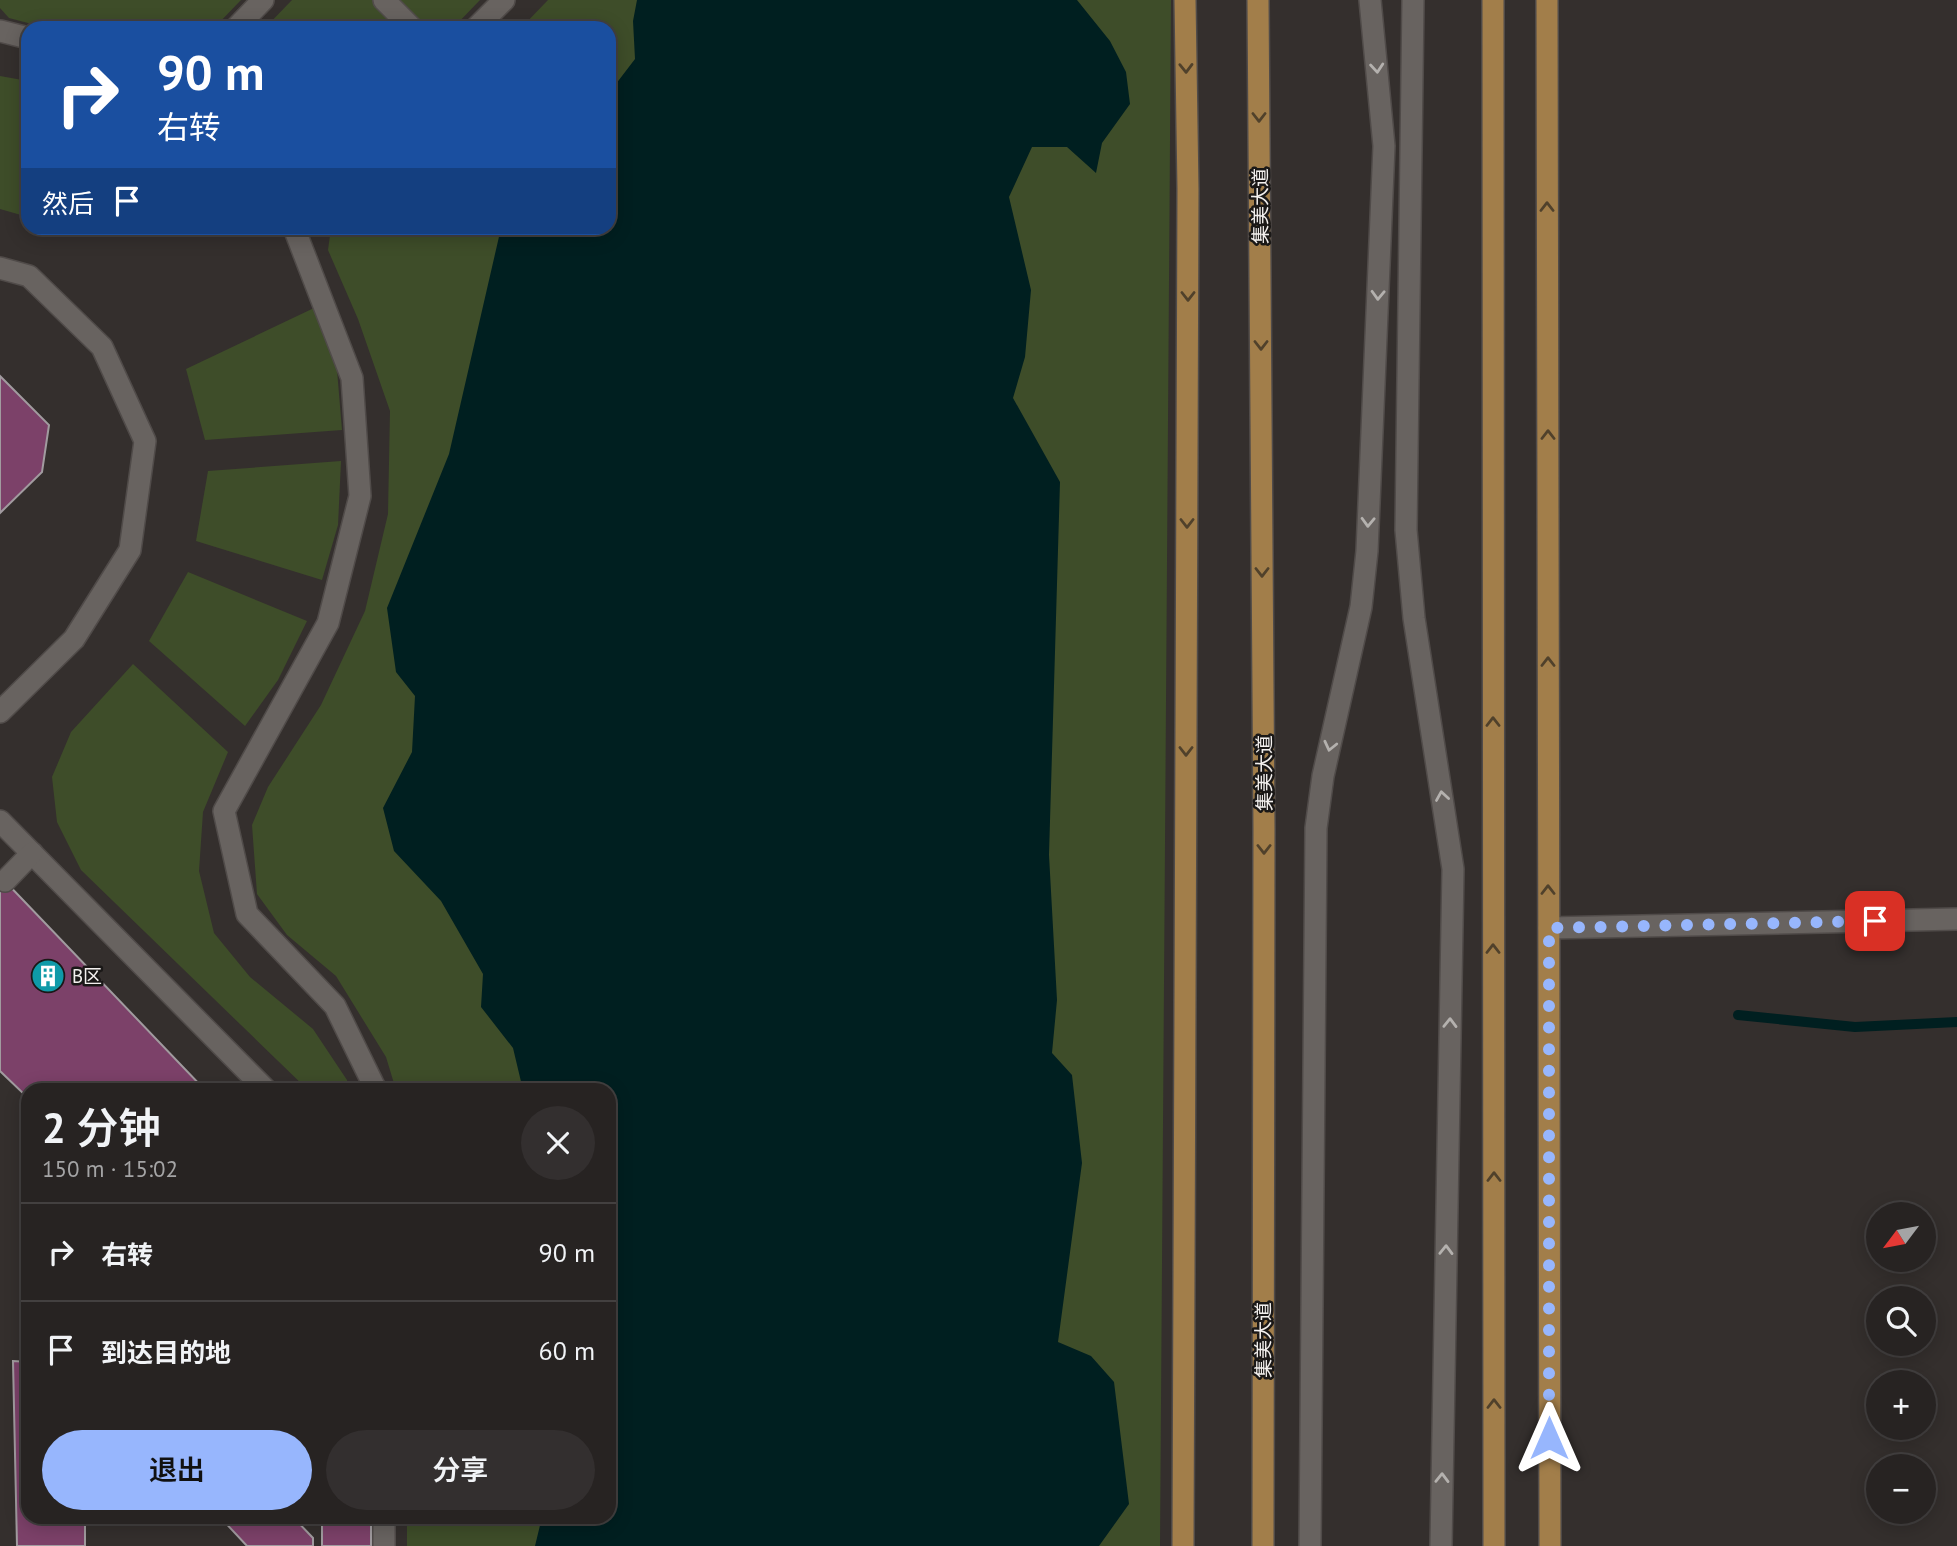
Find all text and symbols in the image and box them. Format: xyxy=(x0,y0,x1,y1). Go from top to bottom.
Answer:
text: 90 m xyxy=(157,40,264,104)
icon: right xyxy=(42,49,133,140)
one-way arrow xyxy=(1369,62,1384,74)
one-way arrow xyxy=(1178,63,1194,74)
text: 右转 xyxy=(157,106,221,148)
one-way arrow xyxy=(1251,112,1267,123)
street label: 集美大道 xyxy=(1248,168,1272,244)
icon: arrive xyxy=(108,182,146,220)
text: 然后 xyxy=(42,187,94,220)
one-way arrow xyxy=(1539,202,1555,212)
one-way arrow xyxy=(1370,290,1385,301)
one-way arrow xyxy=(1180,291,1196,301)
one-way arrow xyxy=(1253,339,1268,350)
one-way arrow xyxy=(1540,429,1556,440)
one-way arrow xyxy=(1361,517,1376,528)
one-way arrow xyxy=(1179,518,1195,529)
one-way arrow xyxy=(1254,567,1270,578)
one-way arrow xyxy=(1540,657,1556,667)
one-way arrow xyxy=(1485,716,1501,727)
street label: 集美大道 xyxy=(1252,735,1276,811)
one-way arrow xyxy=(1323,740,1338,752)
one-way arrow xyxy=(1178,746,1194,756)
one-way arrow xyxy=(1435,790,1450,802)
one-way arrow xyxy=(1256,844,1272,854)
one-way arrow xyxy=(1540,884,1556,895)
pin xyxy=(1845,891,1905,951)
icon: arrive xyxy=(1856,902,1894,940)
one-way arrow xyxy=(1485,944,1501,954)
building icon: B区 xyxy=(29,957,67,995)
place label: B区 xyxy=(72,964,102,988)
one-way arrow xyxy=(1442,1017,1458,1028)
text: 2 分钟 xyxy=(42,1100,160,1155)
button: close xyxy=(521,1106,595,1180)
text: 150 m · 15:02 xyxy=(42,1154,178,1183)
one-way arrow xyxy=(1486,1171,1502,1182)
north arrow xyxy=(1866,1202,1936,1272)
map controls xyxy=(1866,1202,1936,1524)
icon: right xyxy=(42,1233,80,1271)
text: 90 m xyxy=(539,1236,595,1269)
text: 右转 xyxy=(101,1238,153,1271)
one-way arrow xyxy=(1438,1245,1454,1255)
button: search xyxy=(1866,1286,1936,1356)
street label: 集美大道 xyxy=(1251,1302,1275,1378)
icon: arrive xyxy=(42,1331,80,1369)
text: 60 m xyxy=(539,1334,595,1367)
text: 到达目的地 xyxy=(101,1336,231,1369)
button: + xyxy=(1866,1370,1936,1440)
one-way arrow xyxy=(1486,1399,1502,1409)
position arrow xyxy=(1512,1401,1586,1475)
button: 退出 xyxy=(42,1430,312,1510)
button: 分享 xyxy=(326,1430,595,1510)
button: − xyxy=(1866,1454,1936,1524)
one-way arrow xyxy=(1434,1472,1450,1483)

